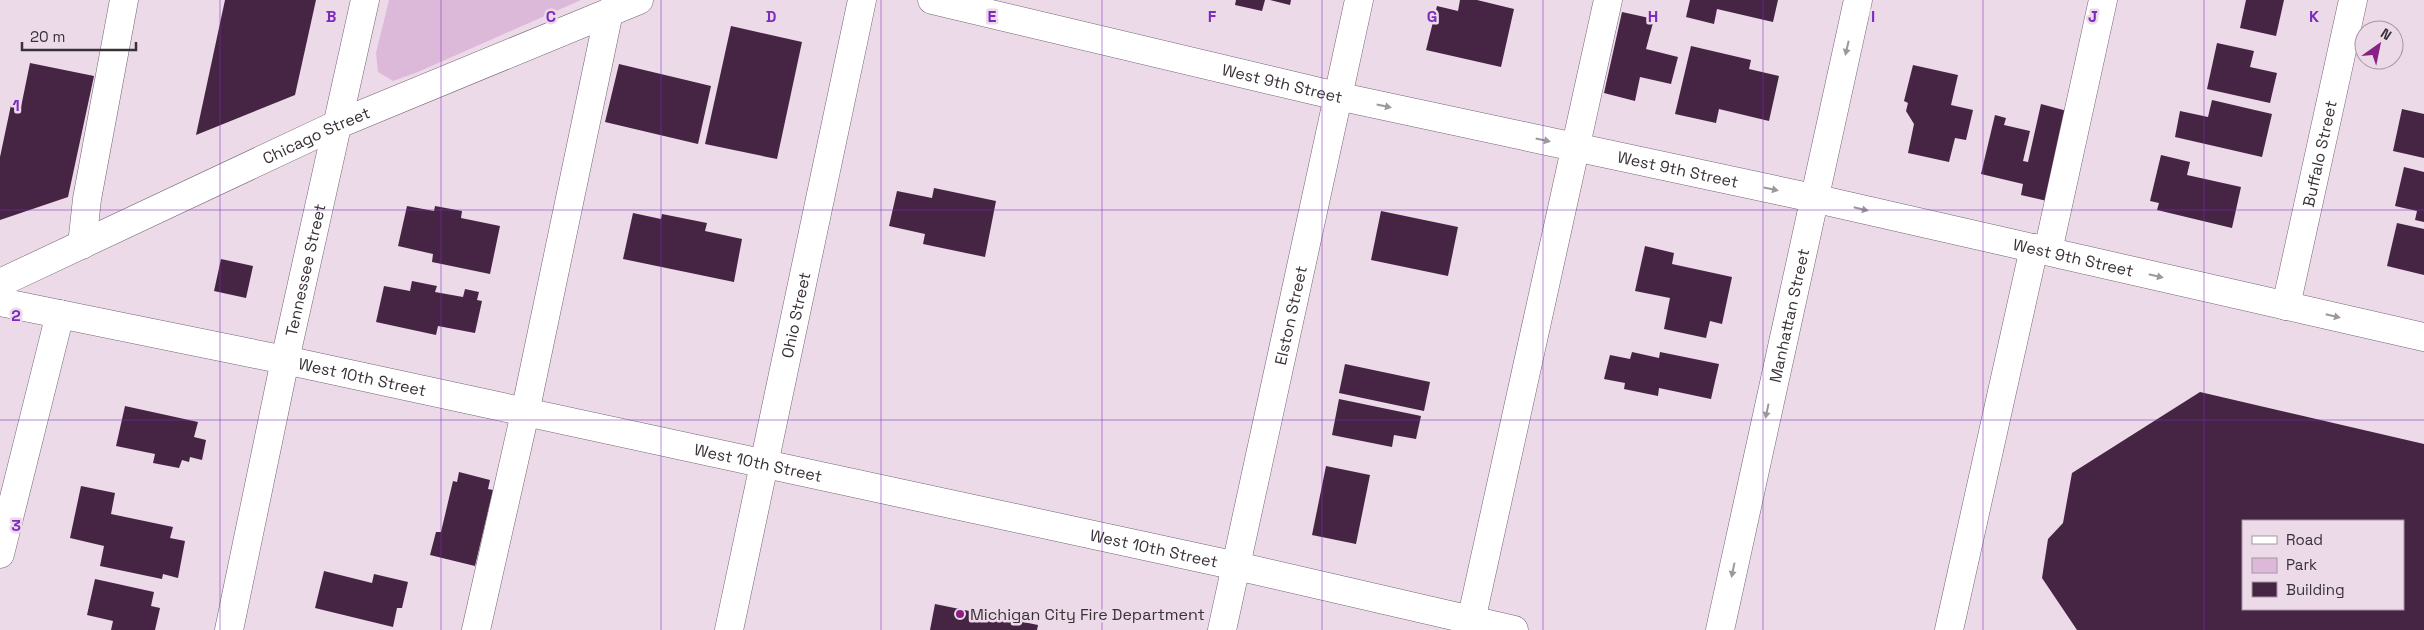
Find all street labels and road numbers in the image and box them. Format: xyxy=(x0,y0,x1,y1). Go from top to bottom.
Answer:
street label: West 9th Street xyxy=(1220,59,1344,107)
street label: Buffalo Street xyxy=(2298,98,2341,209)
street label: Chicago Street xyxy=(259,102,373,169)
street label: West 9th Street xyxy=(1616,146,1740,192)
street label: Tennessee Street xyxy=(280,202,330,338)
street label: West 9th Street xyxy=(2011,233,2136,281)
street label: Manhattan Street xyxy=(1764,247,1814,384)
street label: Elston Street xyxy=(1269,264,1311,367)
street label: Ohio Street xyxy=(776,270,815,360)
street label: West 10th Street xyxy=(296,353,428,401)
street label: West 10th Street xyxy=(692,438,824,486)
street label: West 10th Street xyxy=(1088,524,1220,572)

